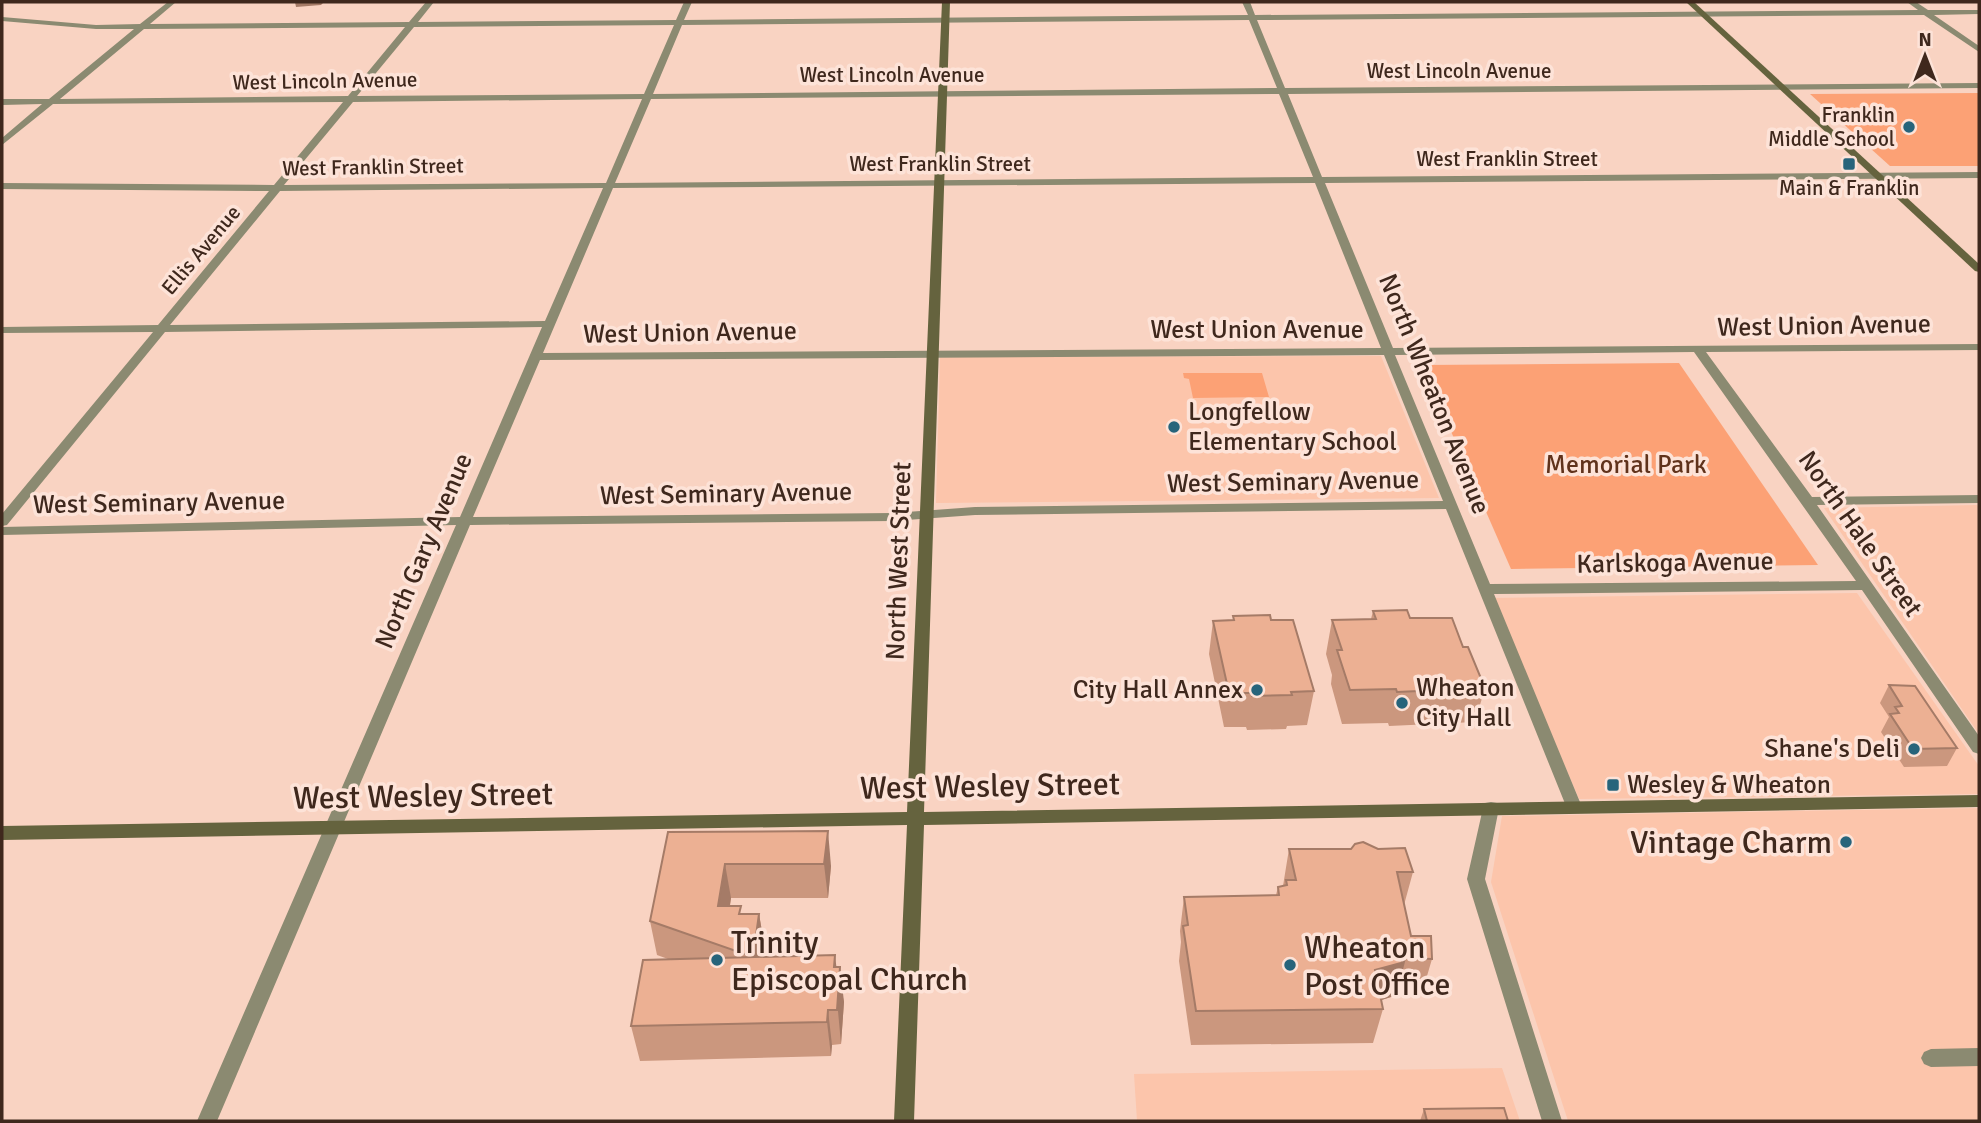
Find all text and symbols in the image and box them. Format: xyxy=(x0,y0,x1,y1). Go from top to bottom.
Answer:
north arrow xyxy=(1890,21,1960,91)
text: N xyxy=(1918,28,1932,52)
street label: West Lincoln Avenue xyxy=(1366,58,1552,84)
street label: West Lincoln Avenue xyxy=(799,62,985,88)
street label: West Lincoln Avenue xyxy=(232,66,418,96)
place label: Franklin Middle School xyxy=(1768,102,1895,152)
marker: Franklin Middle School xyxy=(1901,119,1917,135)
street label: West Franklin Street xyxy=(1416,146,1598,172)
street label: West Franklin Street xyxy=(849,151,1031,177)
street label: West Franklin Street xyxy=(282,152,464,182)
marker: Main & Franklin xyxy=(1841,156,1857,172)
place label: Main & Franklin xyxy=(1779,175,1919,201)
street label: Ellis Avenue xyxy=(156,200,246,300)
street label: North Wheaton Avenue xyxy=(1371,269,1497,519)
street label: West Union Avenue xyxy=(1717,308,1931,344)
street label: West Union Avenue xyxy=(1150,314,1364,346)
street label: West Union Avenue xyxy=(583,315,797,351)
place label: Longfellow Elementary School xyxy=(1188,396,1397,458)
marker: Longfellow Elementary School xyxy=(1166,419,1182,435)
street label: North Hale Street xyxy=(1791,445,1929,623)
street label: North Gary Avenue xyxy=(368,448,480,654)
park label: Memorial Park xyxy=(1545,449,1707,481)
street label: North West Street xyxy=(880,461,918,661)
street label: West Seminary Avenue xyxy=(1167,464,1419,500)
street label: West Seminary Avenue xyxy=(600,476,852,512)
street label: West Seminary Avenue xyxy=(33,485,285,521)
street label: Karlskoga Avenue xyxy=(1576,545,1774,581)
place label: Wheaton City Hall xyxy=(1416,672,1515,734)
place label: City Hall Annex xyxy=(1073,674,1243,706)
marker: City Hall Annex xyxy=(1249,682,1265,698)
marker: Wheaton City Hall xyxy=(1394,695,1410,711)
place label: Shane's Deli xyxy=(1764,733,1900,765)
marker: Shane's Deli xyxy=(1906,741,1922,757)
street label: West Wesley Street xyxy=(860,764,1120,808)
place label: Wesley & Wheaton xyxy=(1627,769,1831,801)
street label: West Wesley Street xyxy=(293,774,553,818)
marker: Wesley & Wheaton xyxy=(1605,777,1621,793)
place label: Vintage Charm xyxy=(1630,823,1832,862)
marker: Vintage Charm xyxy=(1838,834,1854,850)
place label: Trinity Episcopal Church xyxy=(731,923,968,999)
place label: Wheaton Post Office xyxy=(1304,928,1451,1004)
marker: Trinity Episcopal Church xyxy=(709,952,725,968)
marker: Wheaton Post Office xyxy=(1282,957,1298,973)

